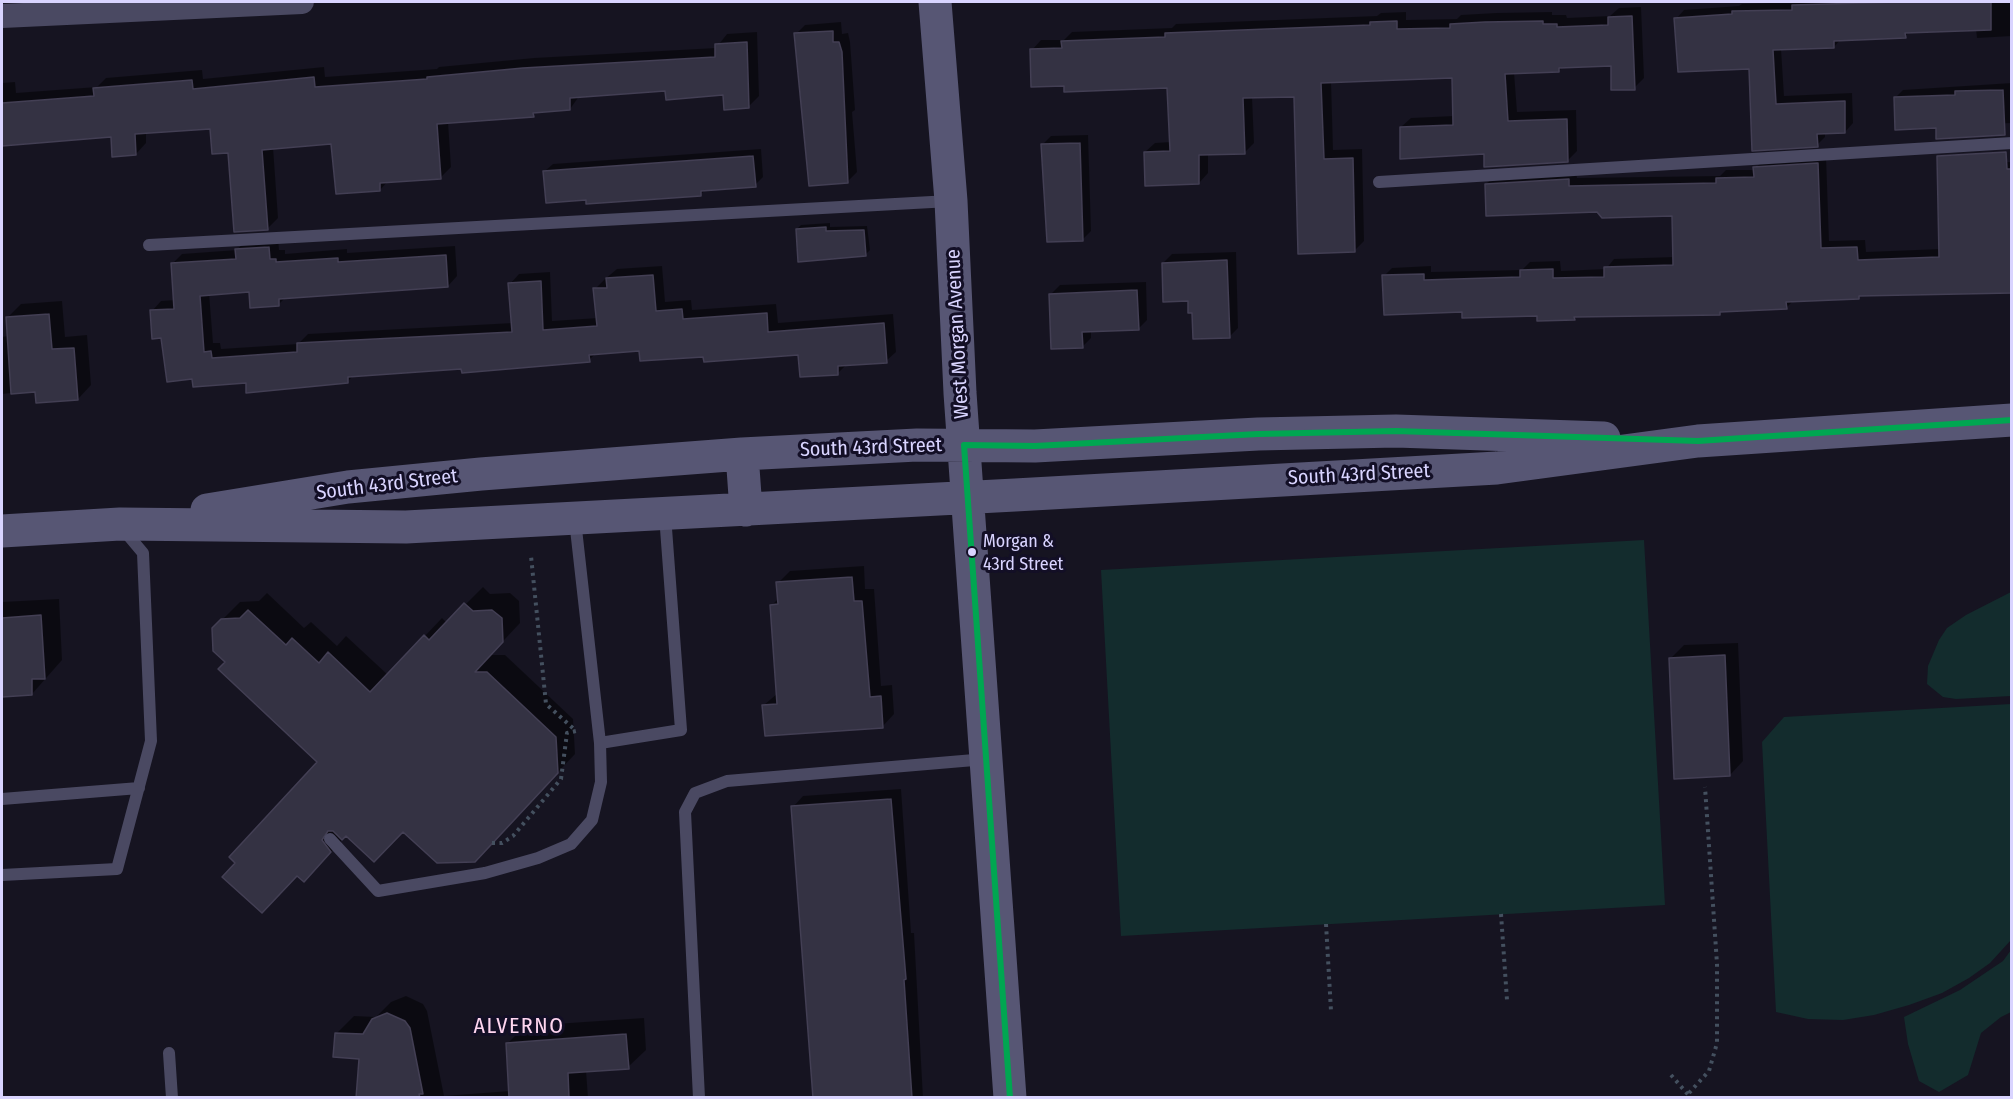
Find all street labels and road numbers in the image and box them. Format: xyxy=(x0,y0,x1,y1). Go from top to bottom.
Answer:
street label: West Morgan Avenue xyxy=(942,248,974,420)
street label: South 43rd Street xyxy=(800,434,942,462)
street label: South 43rd Street xyxy=(1287,459,1431,491)
street label: South 43rd Street xyxy=(315,464,459,506)

